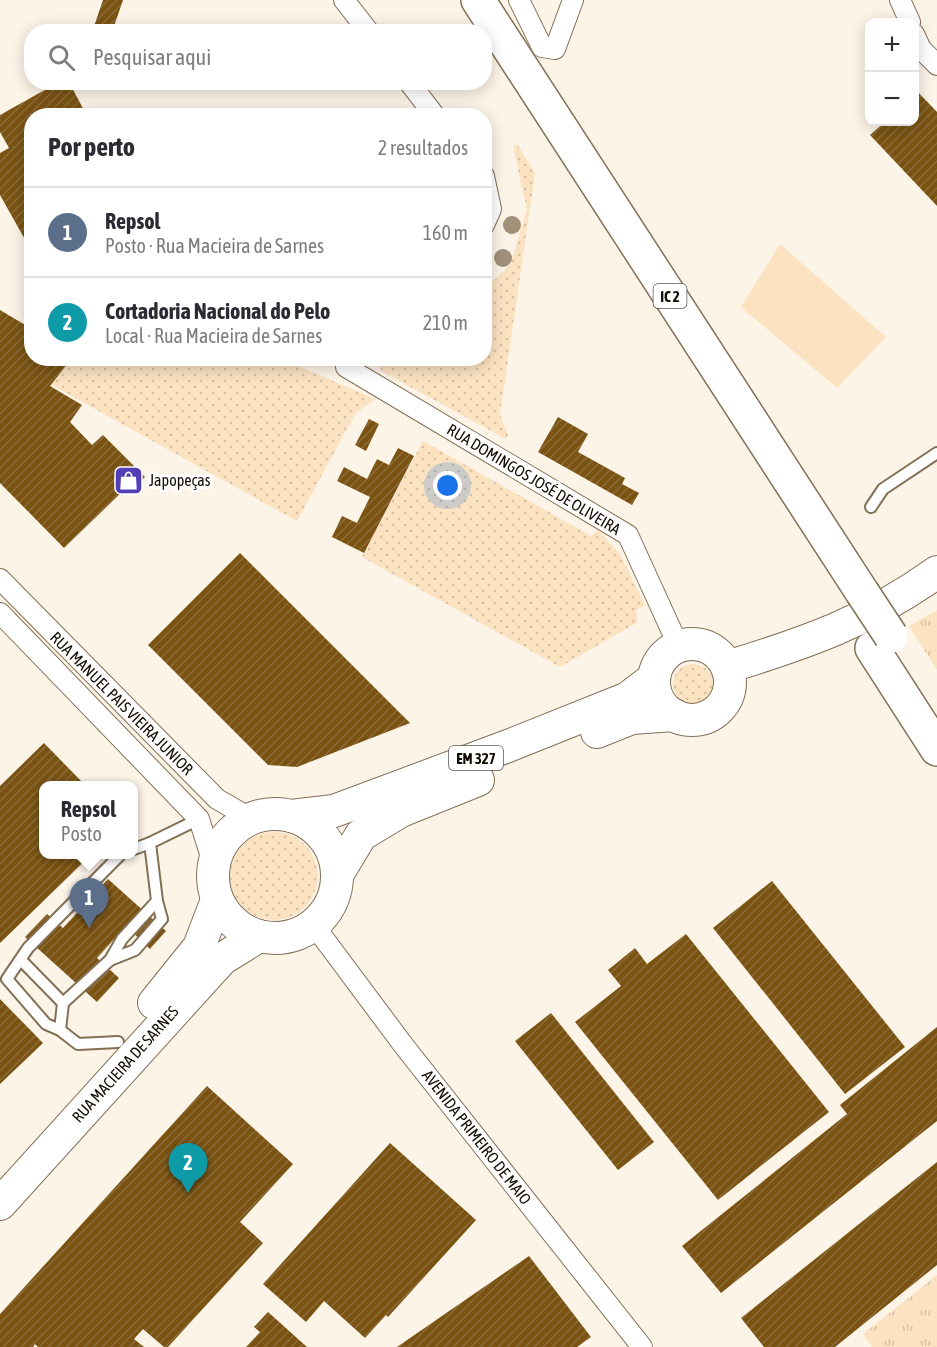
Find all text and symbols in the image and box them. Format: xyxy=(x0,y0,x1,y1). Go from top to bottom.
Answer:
map controls xyxy=(865,18,919,126)
button: + xyxy=(865,18,919,72)
search box xyxy=(24,24,492,90)
icon: search xyxy=(45,41,78,74)
text: Pesquisar aqui xyxy=(93,44,211,70)
button: − xyxy=(865,72,919,126)
text: Por perto xyxy=(48,132,135,162)
text: 2 resultados xyxy=(378,136,468,159)
text: Repsol xyxy=(105,208,160,234)
text: 1 xyxy=(63,221,72,244)
text: 160 m xyxy=(423,221,468,244)
text: Posto · Rua Macieira de Sarnes xyxy=(105,234,324,257)
road number: IC 2 xyxy=(654,284,686,308)
text: Cortadoria Nacional do Pelo xyxy=(105,298,330,324)
text: 2 xyxy=(63,311,72,334)
text: 210 m xyxy=(423,311,468,334)
text: Local · Rua Macieira de Sarnes xyxy=(105,324,322,347)
street label: RUA DOMINGOS JOSÉ DE OLIVEIRA xyxy=(444,420,624,538)
shop icon: Japopeças xyxy=(112,464,144,496)
place label: Japopeças xyxy=(149,471,211,490)
your location xyxy=(433,471,462,500)
street label: RUA MANUEL PAIS VIEIRA JUNIOR xyxy=(47,628,197,778)
road number: EM 327 xyxy=(449,746,503,770)
popup xyxy=(39,781,138,859)
text: Repsol xyxy=(61,796,116,822)
text: Posto xyxy=(61,822,102,845)
pin: 1 xyxy=(70,878,109,928)
street label: RUA MACIEIRA DE SARNES xyxy=(68,1002,182,1126)
street label: AVENIDA PRIMEIRO DE MAIO xyxy=(419,1066,535,1208)
pin: 2 xyxy=(168,1144,207,1193)

